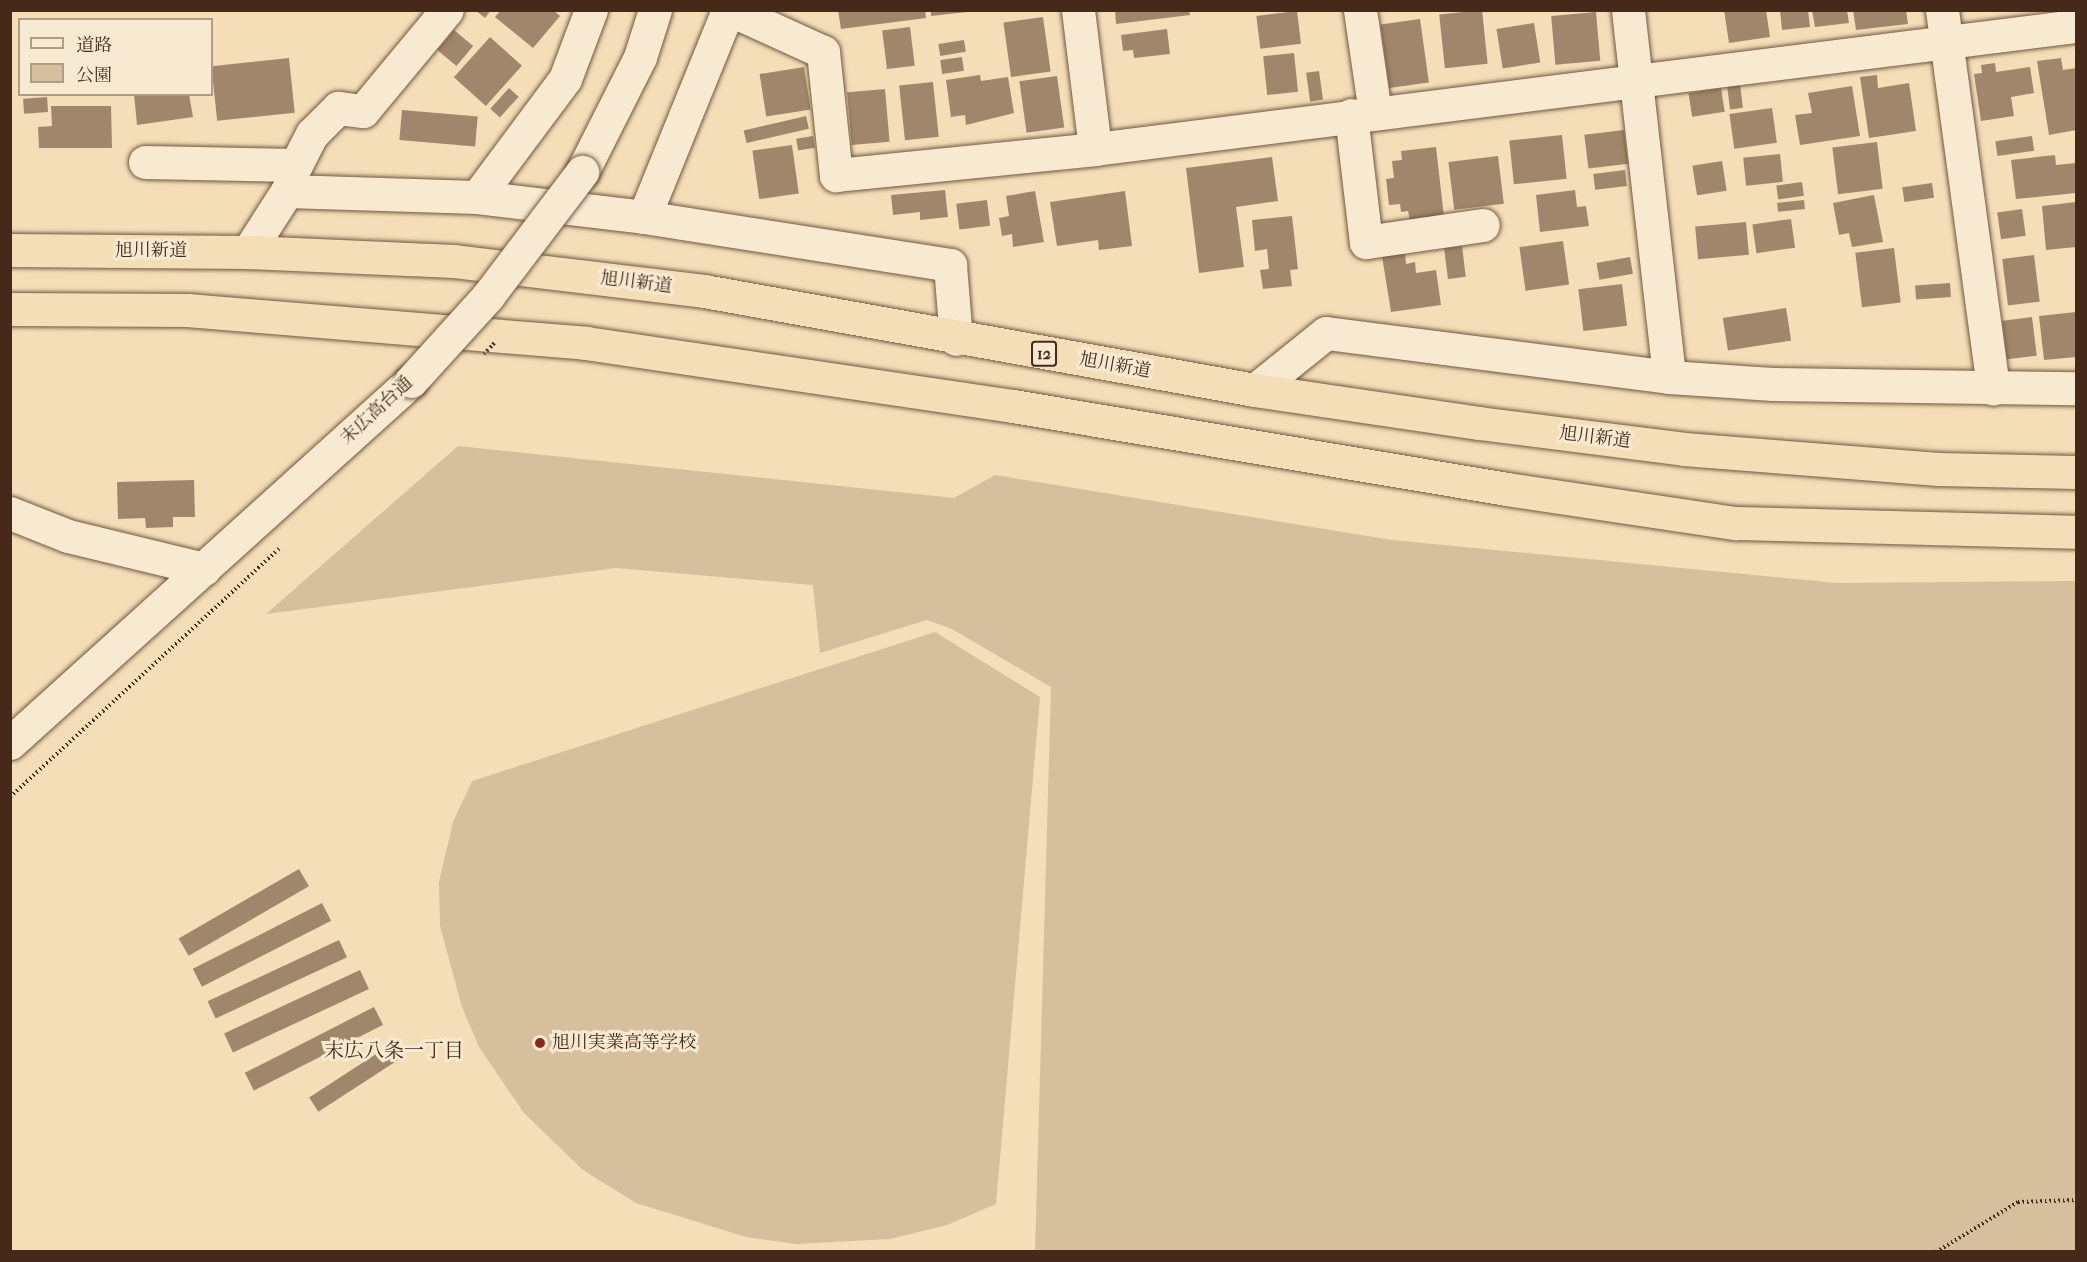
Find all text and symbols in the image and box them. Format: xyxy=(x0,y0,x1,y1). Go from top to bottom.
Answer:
legend xyxy=(18,18,213,96)
text: 道路 xyxy=(76,35,112,56)
text: 公園 xyxy=(76,65,112,86)
street label: 旭川新道 xyxy=(115,240,187,262)
street label: 旭川新道 xyxy=(599,268,673,298)
road number: 12 xyxy=(1030,341,1058,367)
street label: 旭川新道 xyxy=(1078,349,1152,383)
street label: 末広高台通 xyxy=(337,372,417,450)
street label: 旭川新道 xyxy=(1558,423,1632,453)
place label: 旭川実業高等学校 xyxy=(552,1032,696,1054)
marker: 旭川実業高等学校 xyxy=(533,1036,547,1050)
district label: 末広八条一丁目 xyxy=(324,1038,464,1062)

